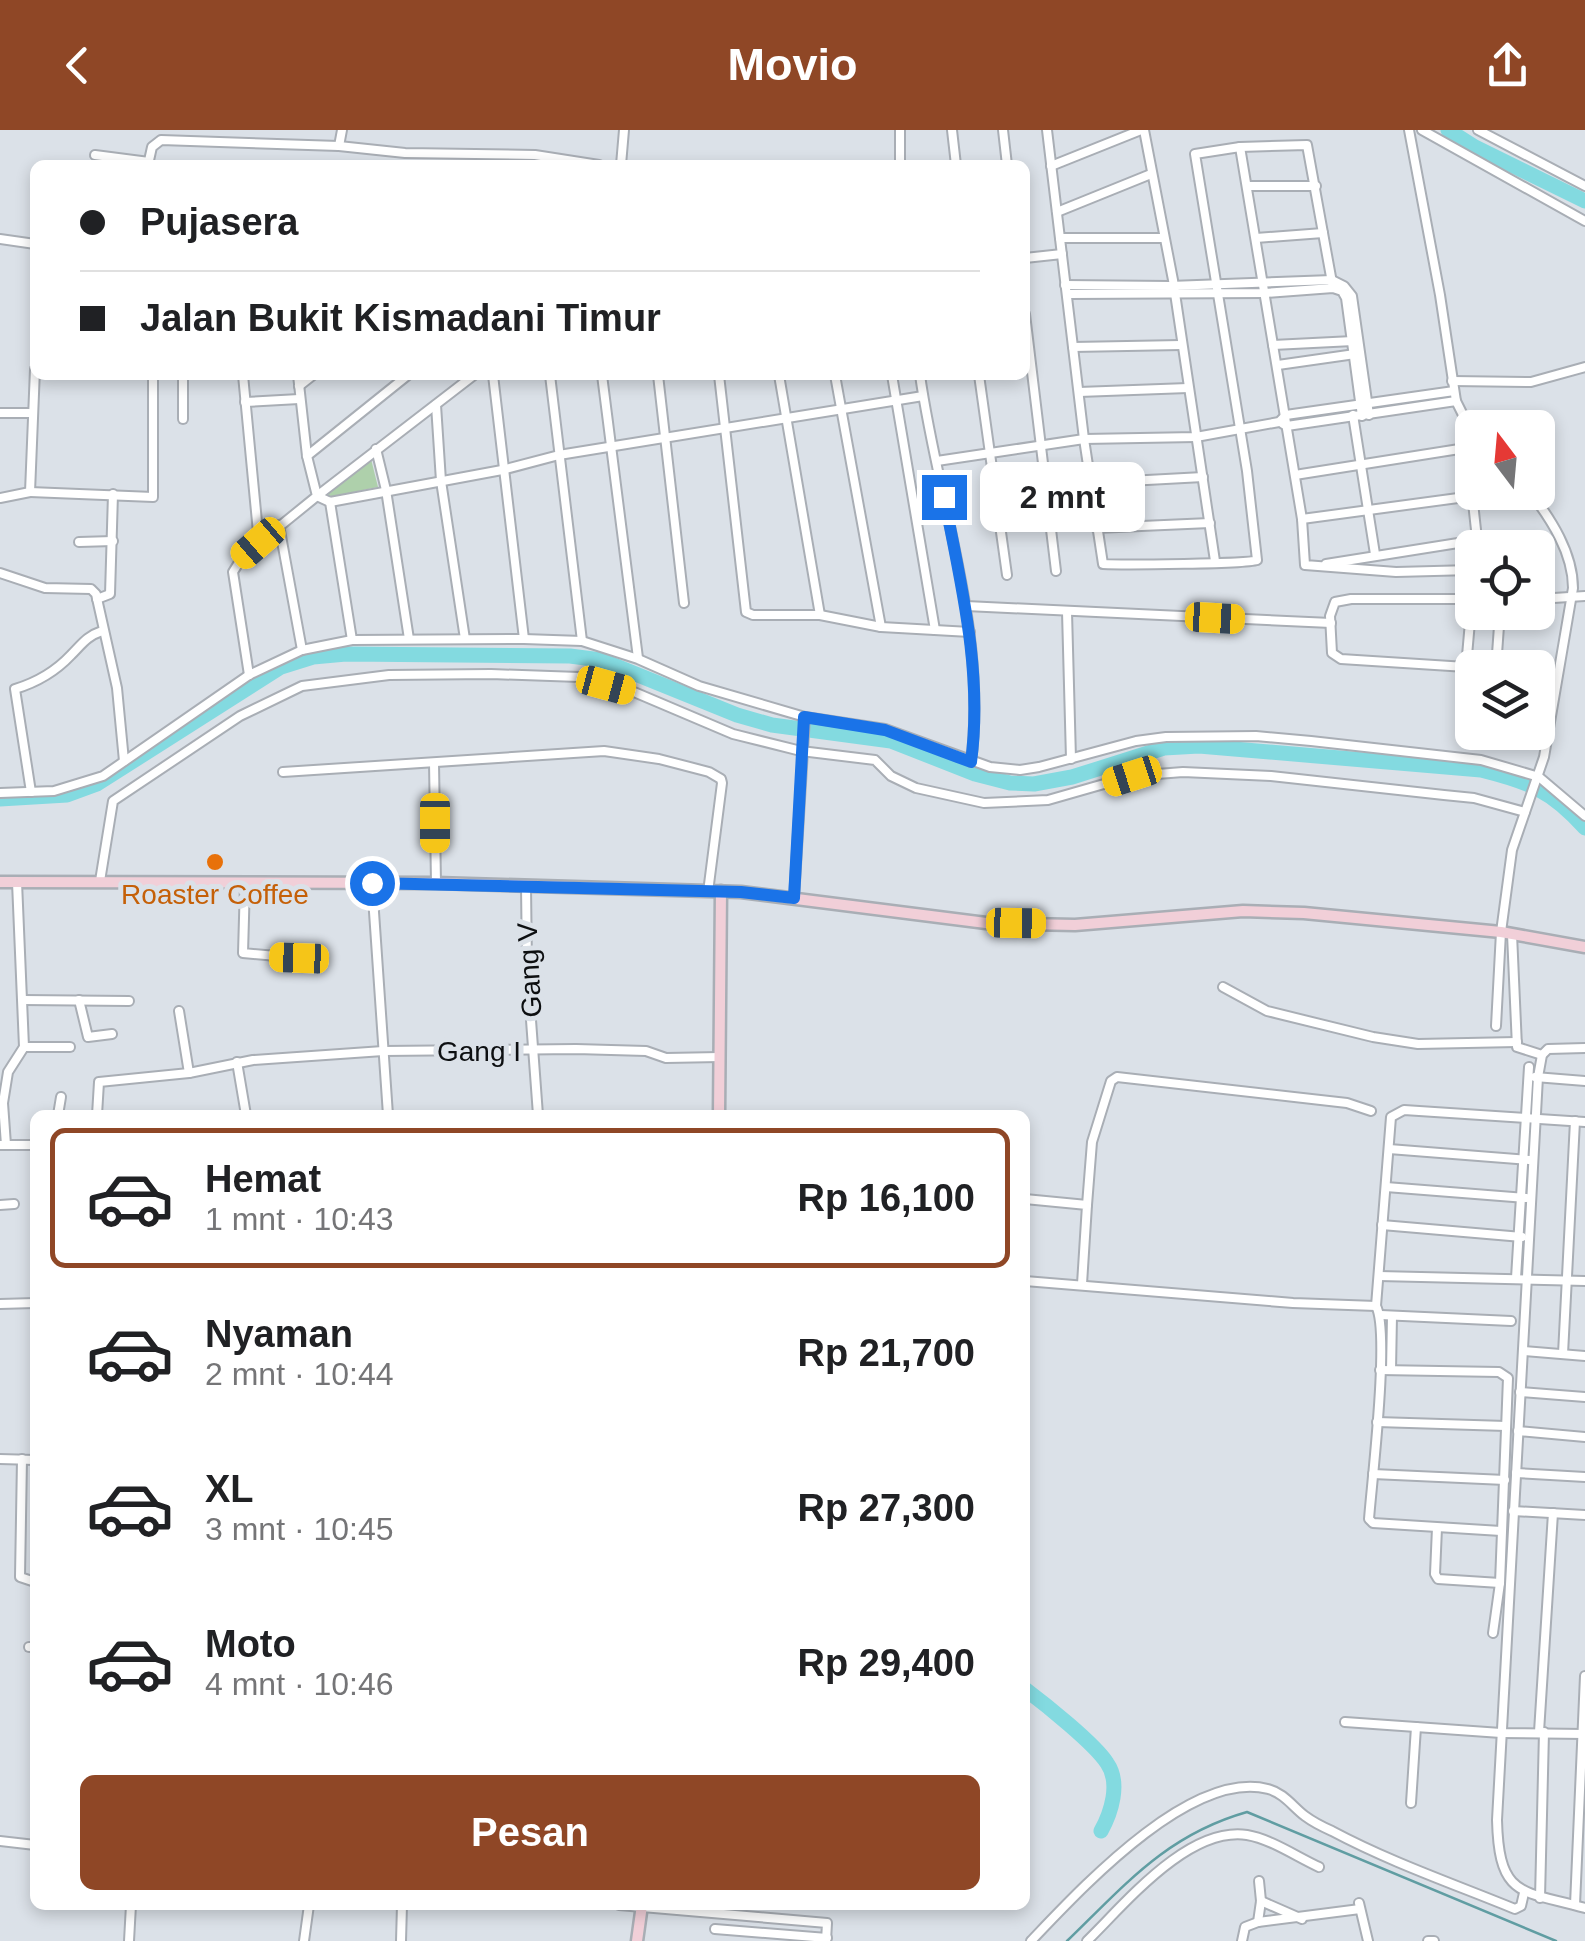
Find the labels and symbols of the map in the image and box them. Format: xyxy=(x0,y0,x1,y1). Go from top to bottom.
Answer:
north arrow xyxy=(1455,410,1555,510)
callout: 2 mnt xyxy=(979,462,1144,532)
route end xyxy=(922,475,967,520)
car xyxy=(226,512,290,574)
car xyxy=(1184,601,1246,635)
car xyxy=(573,663,639,707)
car xyxy=(1099,752,1165,800)
car xyxy=(420,793,450,853)
marker: Roaster Coffee xyxy=(204,851,226,873)
route start xyxy=(350,861,395,906)
place label: Roaster Coffee xyxy=(121,879,309,910)
car xyxy=(986,907,1046,939)
street label: Gang V xyxy=(512,921,547,1018)
car xyxy=(268,942,330,974)
street label: Gang I xyxy=(437,1036,521,1067)

